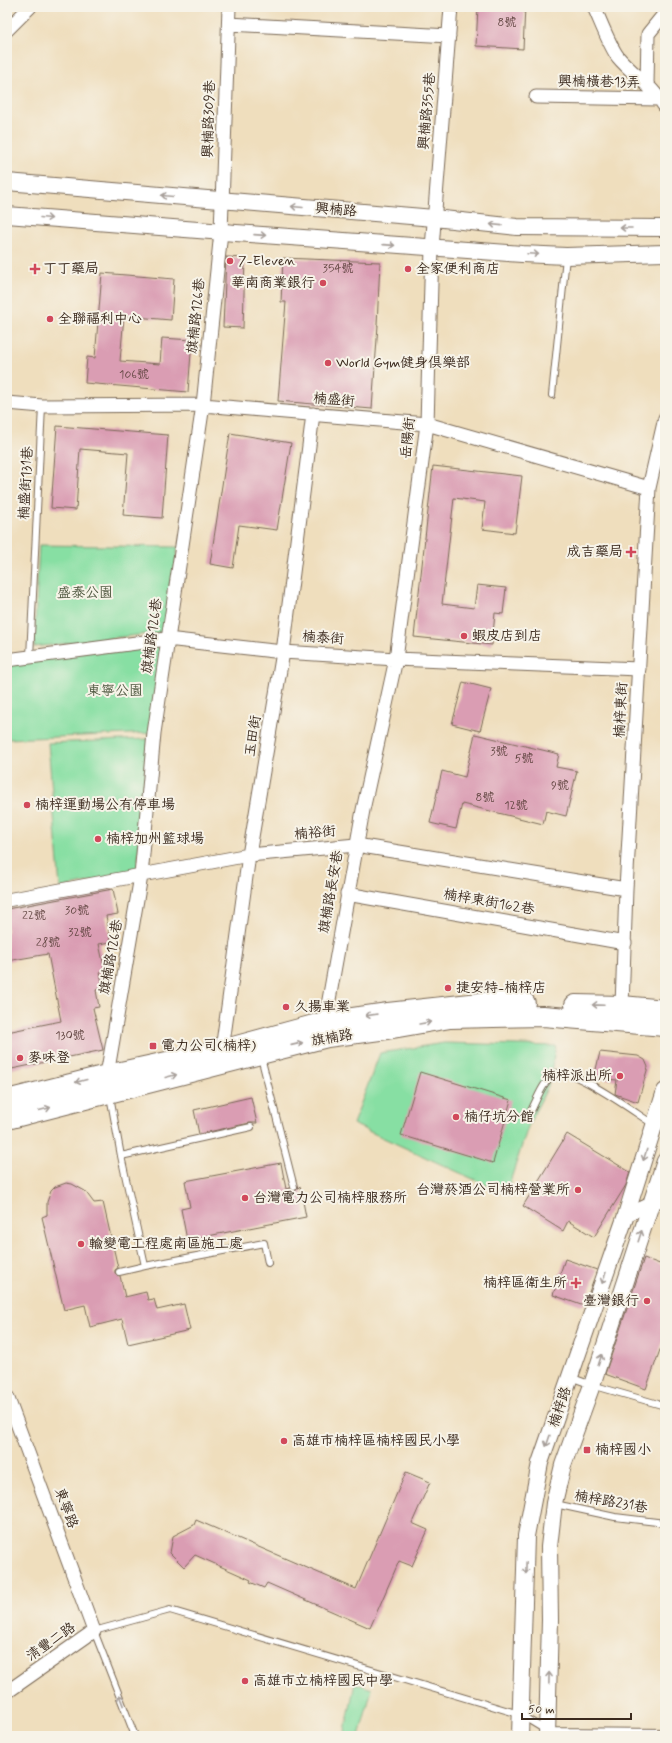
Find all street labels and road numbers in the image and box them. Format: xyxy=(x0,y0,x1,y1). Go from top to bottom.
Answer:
street label: 興楠路355巷 xyxy=(415,71,439,150)
street label: 興楠橫巷13弄 xyxy=(558,72,640,92)
street label: 興楠路309巷 xyxy=(199,79,219,158)
street label: 興楠路 xyxy=(314,199,358,221)
street label: 旗楠路126巷 xyxy=(183,276,209,355)
street label: 楠盛街 xyxy=(312,389,356,411)
street label: 岳陽街 xyxy=(397,416,419,460)
street label: 楠盛街131巷 xyxy=(15,445,37,520)
street label: 旗楠路126巷 xyxy=(138,596,166,675)
street label: 楠泰街 xyxy=(301,628,345,648)
street label: 楠梓東街 xyxy=(611,682,631,738)
street label: 玉田街 xyxy=(241,714,265,758)
street label: 楠裕街 xyxy=(293,822,337,844)
street label: 旗楠路長安巷 xyxy=(315,848,347,935)
street label: 楠梓東街162巷 xyxy=(442,885,537,919)
street label: 旗楠路126巷 xyxy=(96,917,127,996)
street label: 旗楠路 xyxy=(310,1025,354,1051)
street label: 楠梓路 xyxy=(545,1384,575,1430)
street label: 東寧路 xyxy=(50,1485,82,1531)
street label: 楠梓路231巷 xyxy=(573,1487,650,1517)
street label: 清豐二路 xyxy=(23,1619,79,1665)

